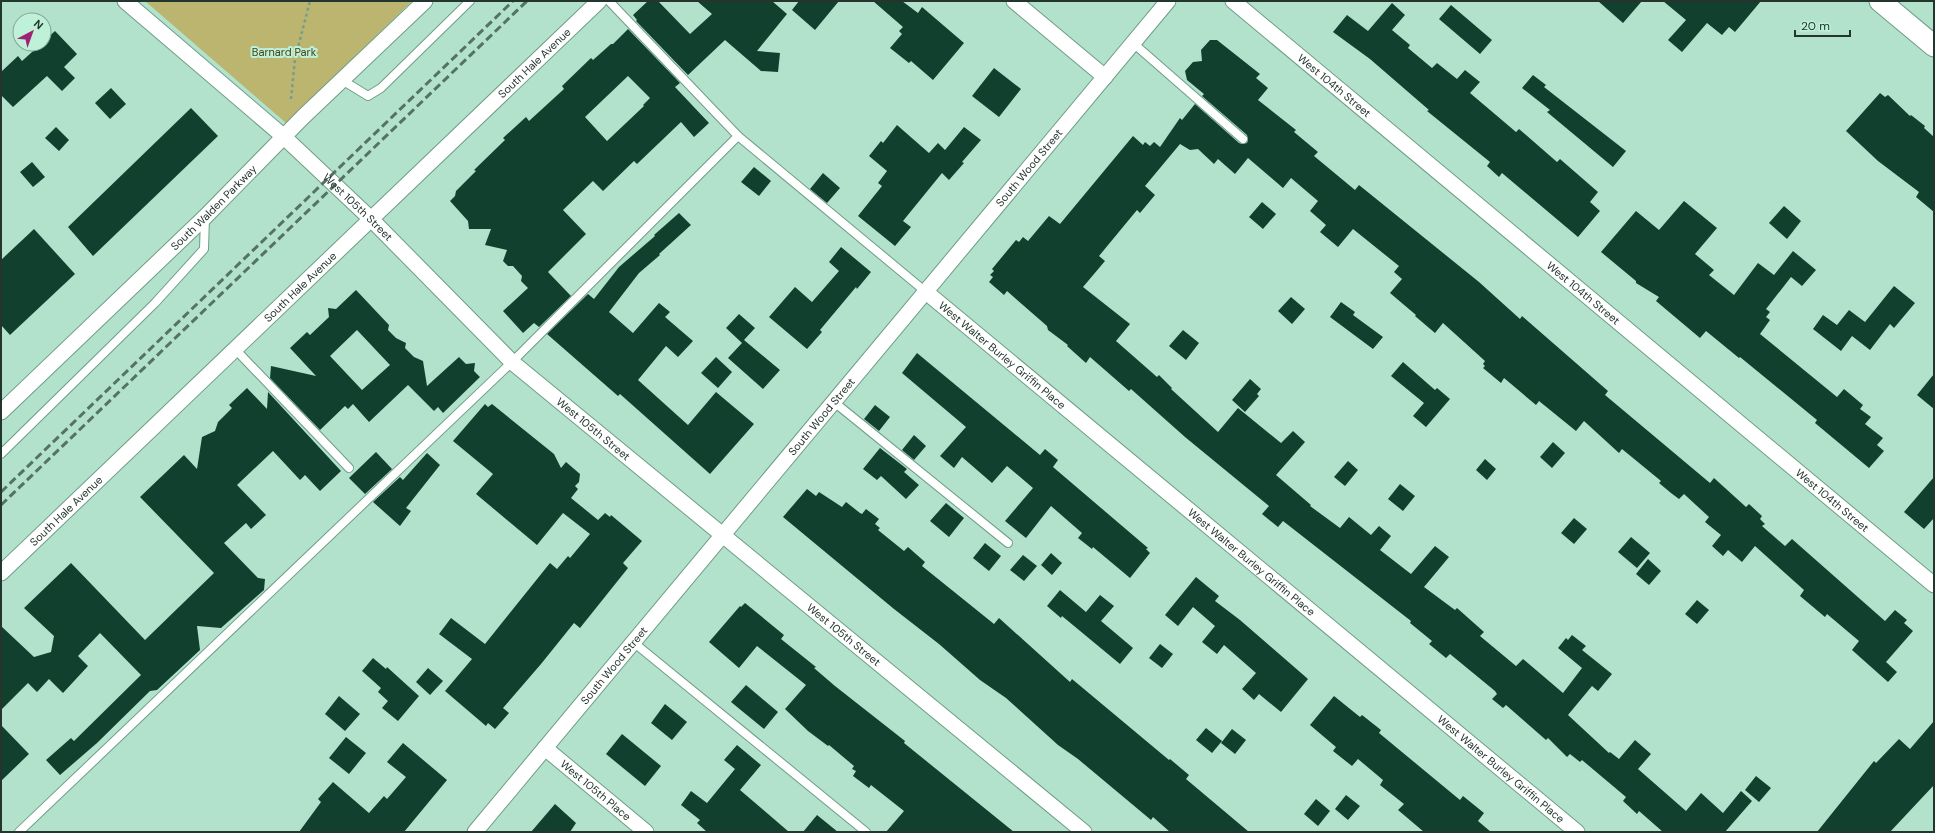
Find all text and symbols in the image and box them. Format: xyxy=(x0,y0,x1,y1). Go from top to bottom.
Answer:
north arrow xyxy=(12,12,52,52)
scale bar xyxy=(1795,12,1850,38)
text: N xyxy=(31,17,46,32)
text: 20 m xyxy=(1801,18,1830,34)
street label: South Hale Avenue xyxy=(495,25,574,101)
park label: Barnard Park xyxy=(252,45,317,59)
street label: West 104th Street xyxy=(1295,51,1374,120)
street label: South Wood Street xyxy=(993,126,1065,209)
street label: South Walden Parkway xyxy=(168,162,259,253)
street label: West 105th Street xyxy=(320,170,396,244)
street label: South Hale Avenue xyxy=(261,249,339,325)
street label: West 104th Street xyxy=(1544,258,1623,327)
street label: West Walter Burley Griffin Place xyxy=(936,298,1069,412)
street label: South Wood Street xyxy=(785,375,858,458)
street label: West 105th Street xyxy=(554,395,633,463)
street label: West 104th Street xyxy=(1793,466,1872,535)
street label: South Hale Avenue xyxy=(27,473,105,549)
street label: West Walter Burley Griffin Place xyxy=(1185,505,1318,619)
street label: West 105th Street xyxy=(804,600,883,669)
street label: South Wood Street xyxy=(578,624,650,707)
street label: West Walter Burley Griffin Place xyxy=(1434,712,1567,826)
street label: West 105th Place xyxy=(558,757,634,824)

